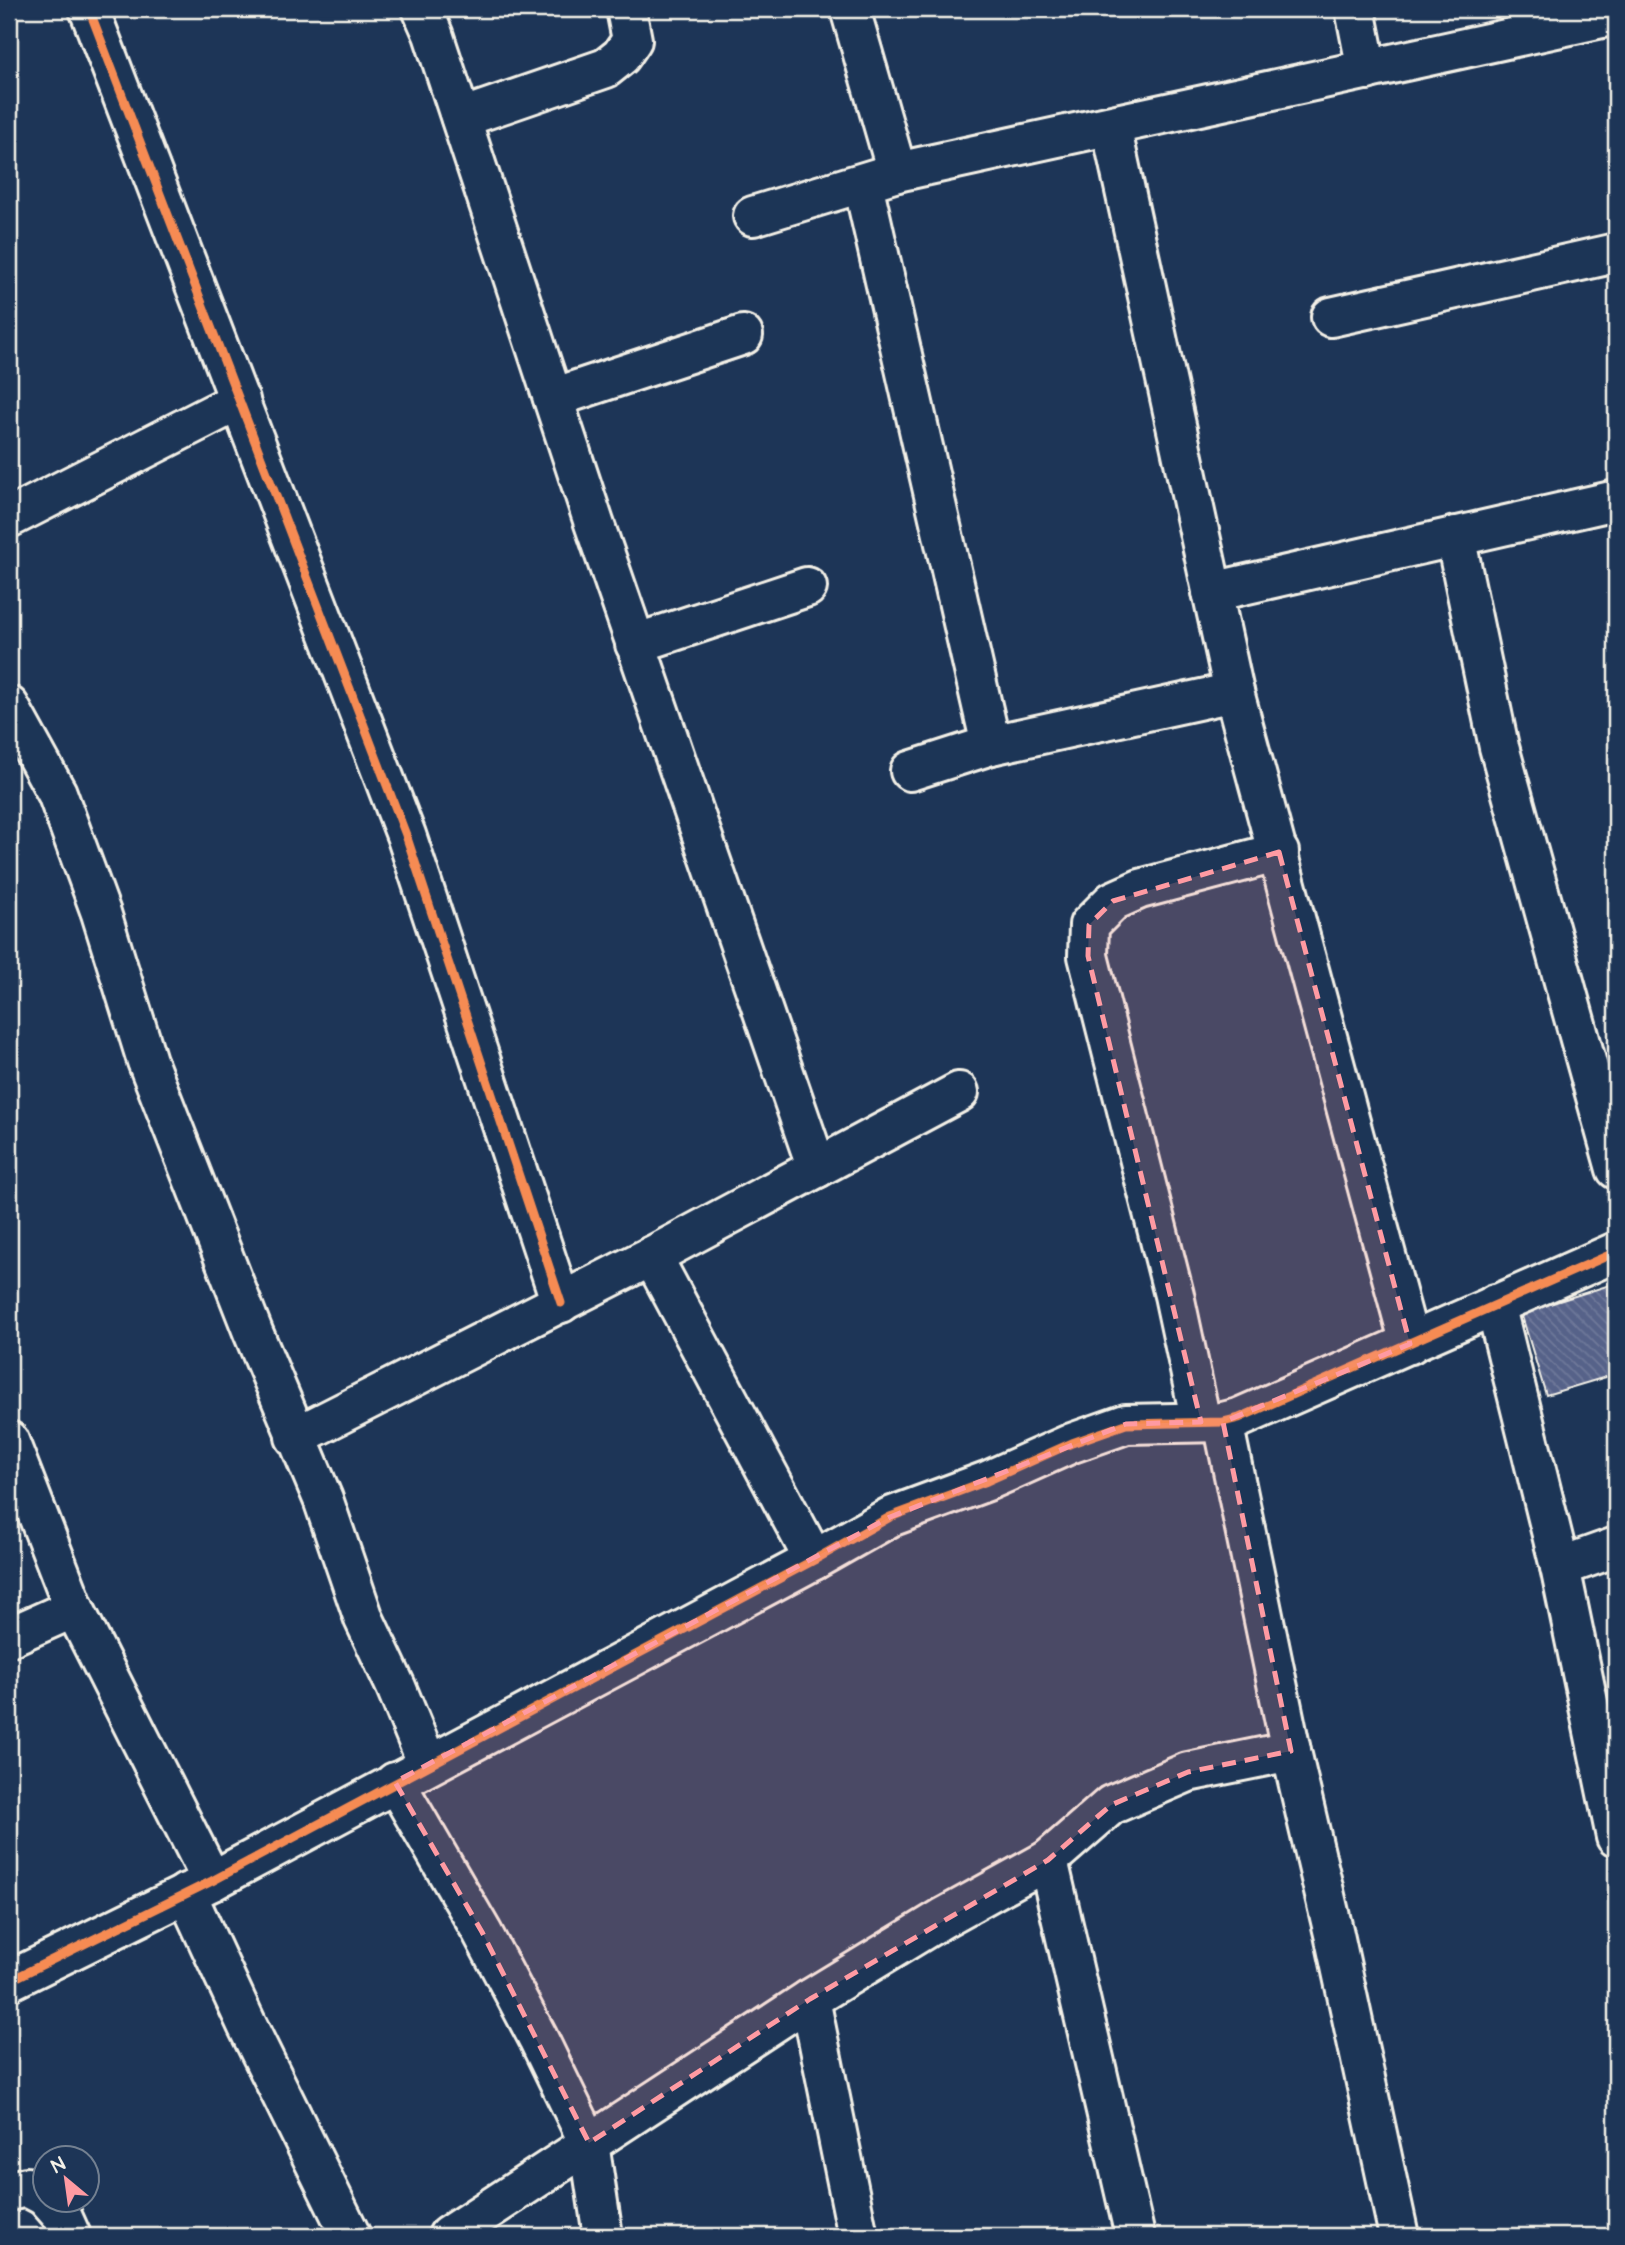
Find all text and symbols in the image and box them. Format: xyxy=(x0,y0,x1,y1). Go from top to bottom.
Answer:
north arrow xyxy=(32,2144,102,2214)
text: N xyxy=(47,2151,70,2180)

